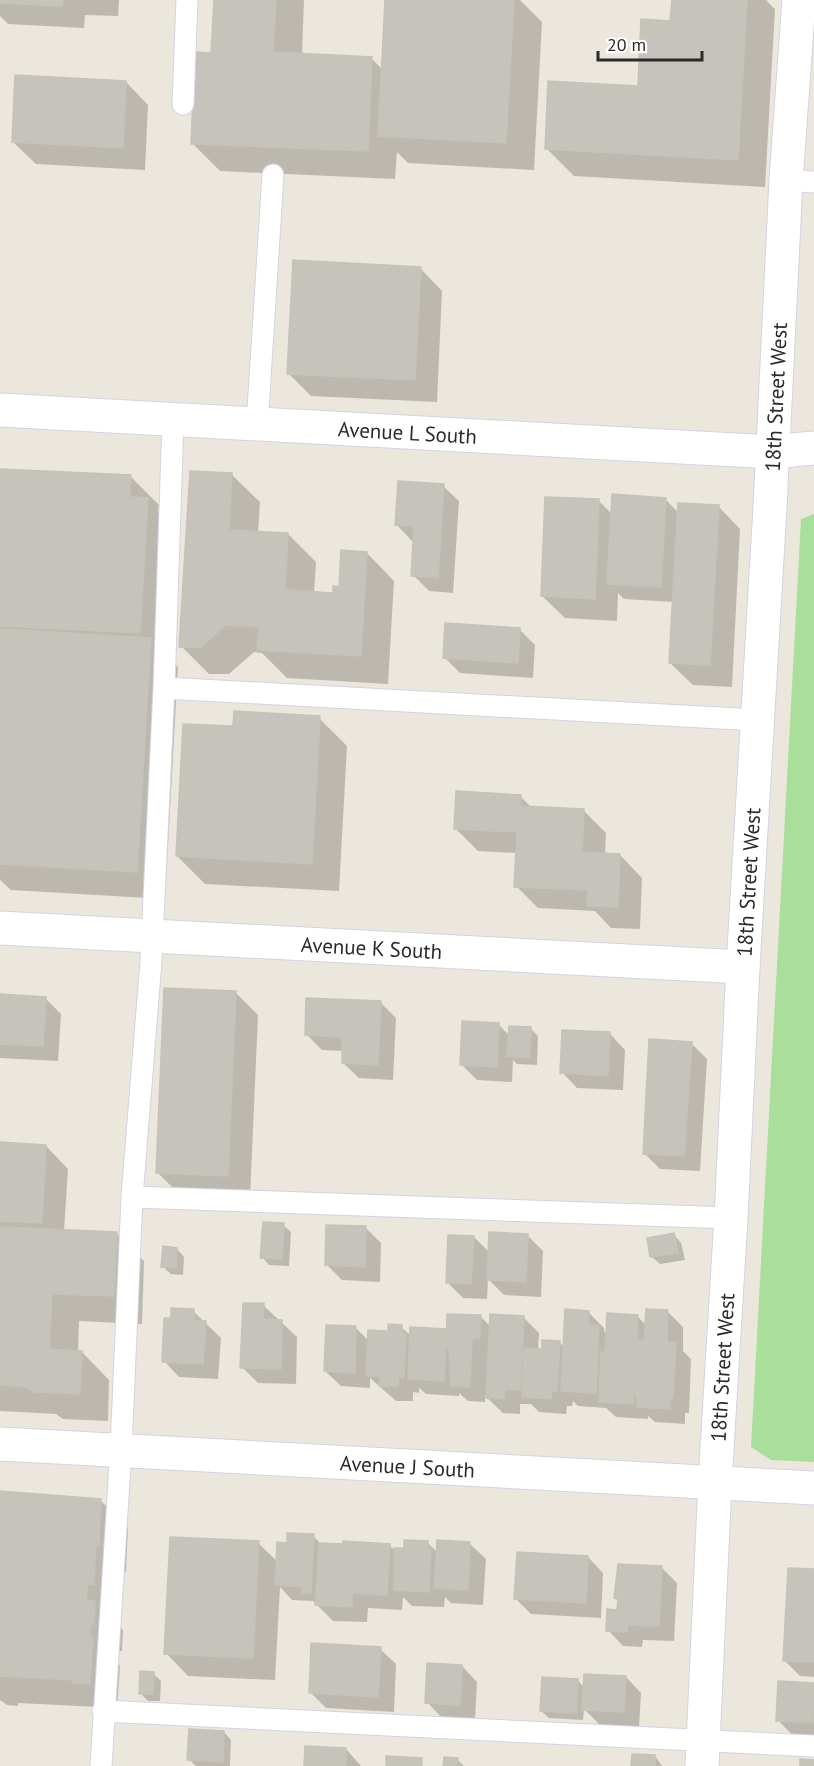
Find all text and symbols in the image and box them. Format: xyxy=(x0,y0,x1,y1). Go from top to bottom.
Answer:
scale bar xyxy=(598,24,702,62)
text: 20 m xyxy=(607,33,646,56)
street label: 18th Street West xyxy=(758,322,793,472)
street label: Avenue L South xyxy=(337,415,478,449)
street label: 18th Street West xyxy=(730,807,766,957)
street label: Avenue K South xyxy=(300,930,443,965)
street label: 18th Street West xyxy=(704,1292,740,1443)
street label: Avenue J South xyxy=(339,1449,476,1483)

